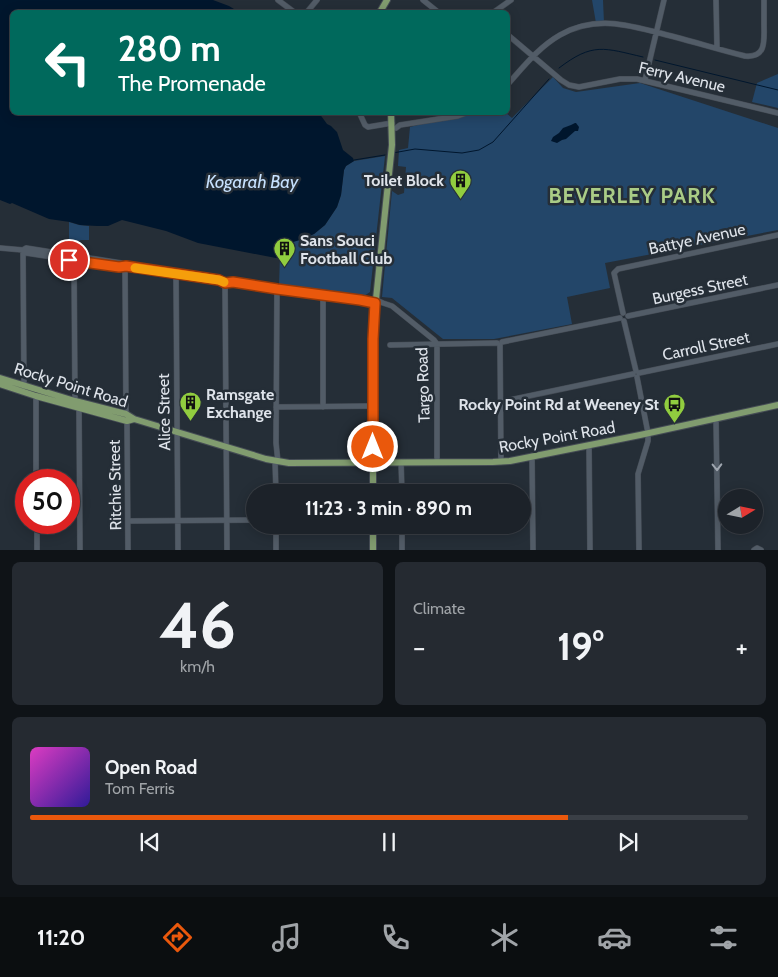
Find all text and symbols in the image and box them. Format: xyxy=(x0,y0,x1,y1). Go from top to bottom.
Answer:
text: 280 m xyxy=(118,27,221,70)
icon: left xyxy=(35,30,100,95)
street label: Ferry Avenue xyxy=(637,58,727,96)
text: The Promenade xyxy=(118,70,266,97)
building icon: Toilet Block xyxy=(448,168,472,199)
water label: Kogarah Bay xyxy=(206,171,299,193)
place label: Toilet Block xyxy=(364,171,444,190)
district label: BEVERLEY PARK xyxy=(548,183,716,208)
street label: Battye Avenue xyxy=(647,219,747,259)
place label: Sans Souci Football Club xyxy=(300,231,392,268)
building icon: Sans Souci Football Club xyxy=(272,237,296,268)
pin xyxy=(48,239,90,281)
icon: arrive xyxy=(55,246,83,274)
street label: Burgess Street xyxy=(651,270,750,308)
street label: Carroll Street xyxy=(661,327,752,364)
street label: Targo Road xyxy=(412,347,434,423)
street label: Rocky Point Road xyxy=(12,359,130,411)
street label: Alice Street xyxy=(154,373,174,451)
place label: Ramsgate Exchange xyxy=(206,385,274,422)
building icon: Ramsgate Exchange xyxy=(178,391,202,422)
bus stop icon: Rocky Point Rd at Weeney St xyxy=(663,392,687,423)
place label: Rocky Point Rd at Weeney St xyxy=(458,395,659,414)
street label: Rocky Point Road xyxy=(497,417,617,457)
position arrow xyxy=(346,420,398,472)
street label: Ritchie Street xyxy=(105,439,125,530)
one-way arrow xyxy=(712,464,722,471)
speed limit sign: 50 xyxy=(15,469,80,534)
north arrow xyxy=(718,489,762,534)
map controls xyxy=(718,489,763,534)
text: 11:23 · 3 min · 890 m xyxy=(305,497,472,520)
text: 46 xyxy=(159,585,236,664)
text: Climate xyxy=(413,599,465,618)
text: 19° xyxy=(557,623,604,670)
text: − xyxy=(413,630,425,664)
text: + xyxy=(736,630,748,664)
text: km/h xyxy=(180,657,215,676)
text: Open Road xyxy=(105,756,197,779)
text: Tom Ferris xyxy=(105,779,175,798)
icon: previous xyxy=(136,828,164,856)
icon: pause xyxy=(375,828,403,856)
icon: next xyxy=(614,828,642,856)
icon: directions xyxy=(160,920,195,955)
icon: music xyxy=(269,920,304,955)
icon: phone xyxy=(378,920,413,955)
icon: climate xyxy=(487,920,522,955)
icon: car xyxy=(597,920,632,955)
icon: filters xyxy=(706,920,741,955)
text: 11:20 xyxy=(37,924,85,951)

